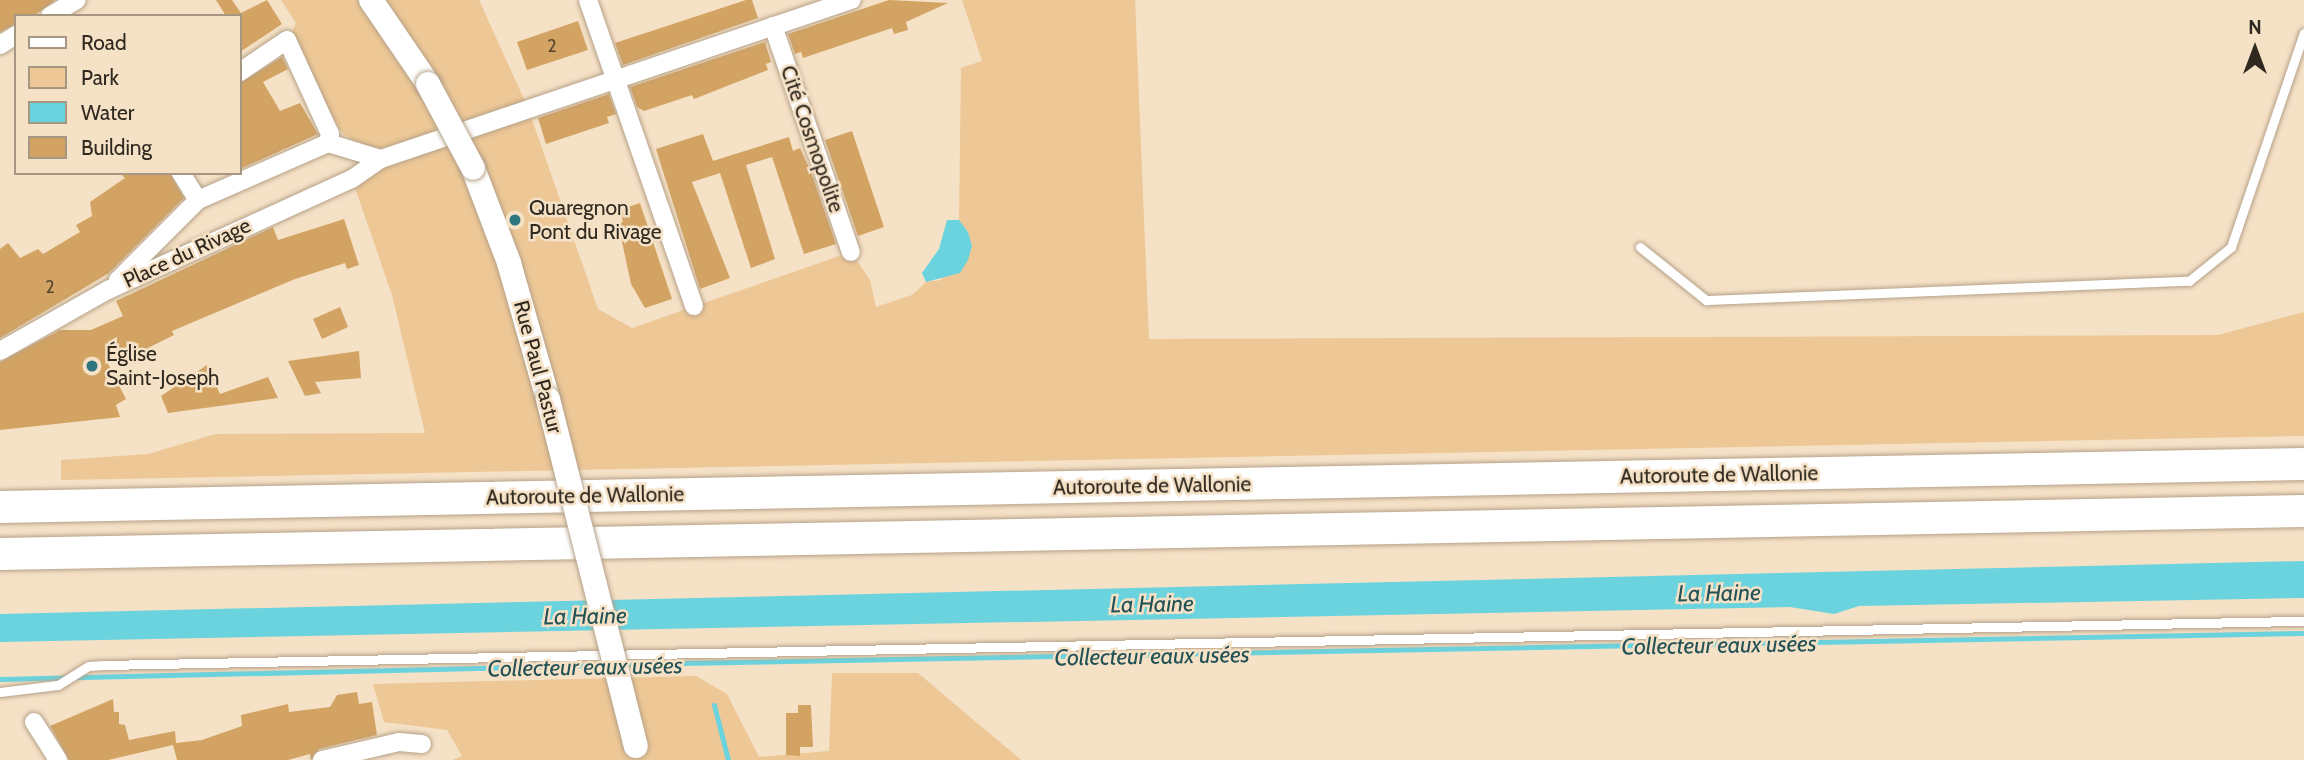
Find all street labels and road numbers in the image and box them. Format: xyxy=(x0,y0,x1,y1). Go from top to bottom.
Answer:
street label: Cité Cosmopolite xyxy=(775,62,849,216)
street label: Place du Rivage xyxy=(119,212,255,294)
street label: Rue Paul Pastur xyxy=(508,298,568,436)
street label: Autoroute de Wallonie xyxy=(1620,461,1818,489)
street label: Autoroute de Wallonie xyxy=(1053,472,1251,500)
street label: Autoroute de Wallonie xyxy=(486,482,684,510)

